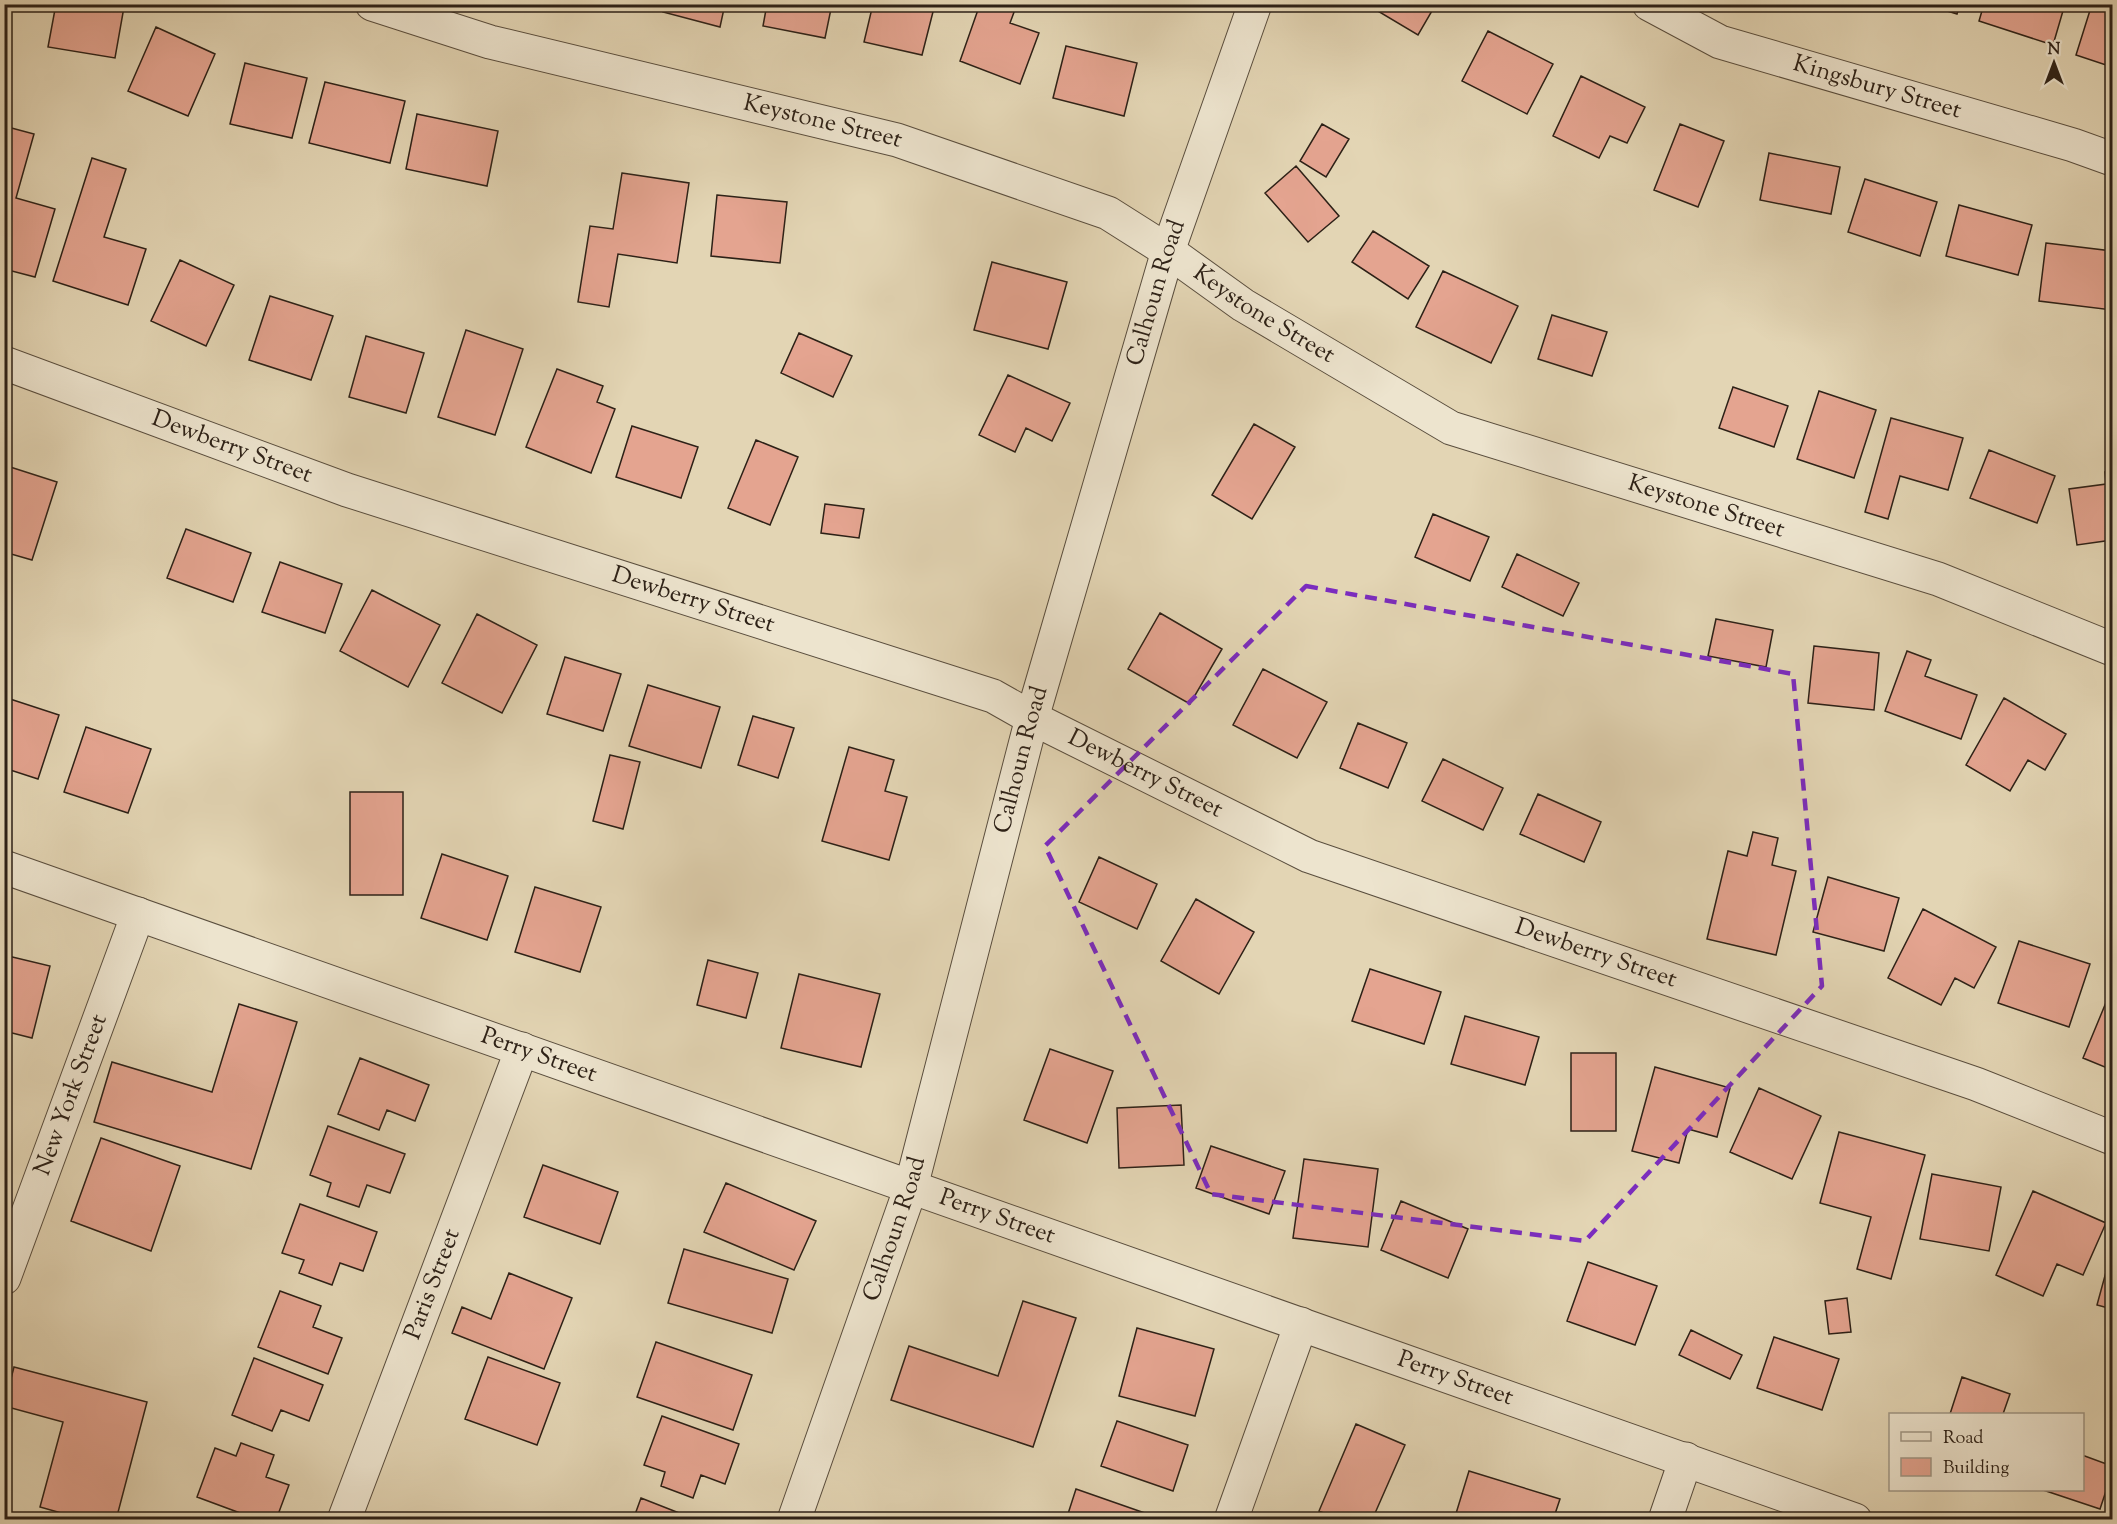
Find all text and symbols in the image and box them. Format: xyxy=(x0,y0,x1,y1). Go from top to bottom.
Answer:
north arrow xyxy=(2024,33,2084,93)
text: N xyxy=(2048,39,2061,62)
street label: Kingsbury Street xyxy=(1789,47,1965,128)
street label: Keystone Street xyxy=(740,87,907,158)
street label: Calhoun Road xyxy=(1118,215,1195,370)
street label: Keystone Street xyxy=(1186,257,1341,372)
street label: Dewberry Street xyxy=(147,402,317,493)
street label: Keystone Street xyxy=(1624,467,1789,547)
street label: Dewberry Street xyxy=(607,558,779,642)
street label: Calhoun Road xyxy=(986,682,1057,837)
street label: Dewberry Street xyxy=(1062,721,1228,827)
street label: Dewberry Street xyxy=(1510,911,1681,997)
street label: New York Street xyxy=(26,1009,117,1181)
street label: Perry Street xyxy=(476,1020,601,1092)
street label: Calhoun Road xyxy=(855,1153,935,1306)
street label: Perry Street xyxy=(934,1181,1060,1253)
street label: Paris Street xyxy=(397,1224,470,1345)
street label: Perry Street xyxy=(1393,1343,1518,1415)
legend xyxy=(1889,1413,2084,1491)
text: Road xyxy=(1943,1426,1983,1452)
text: Building xyxy=(1943,1456,2009,1482)

